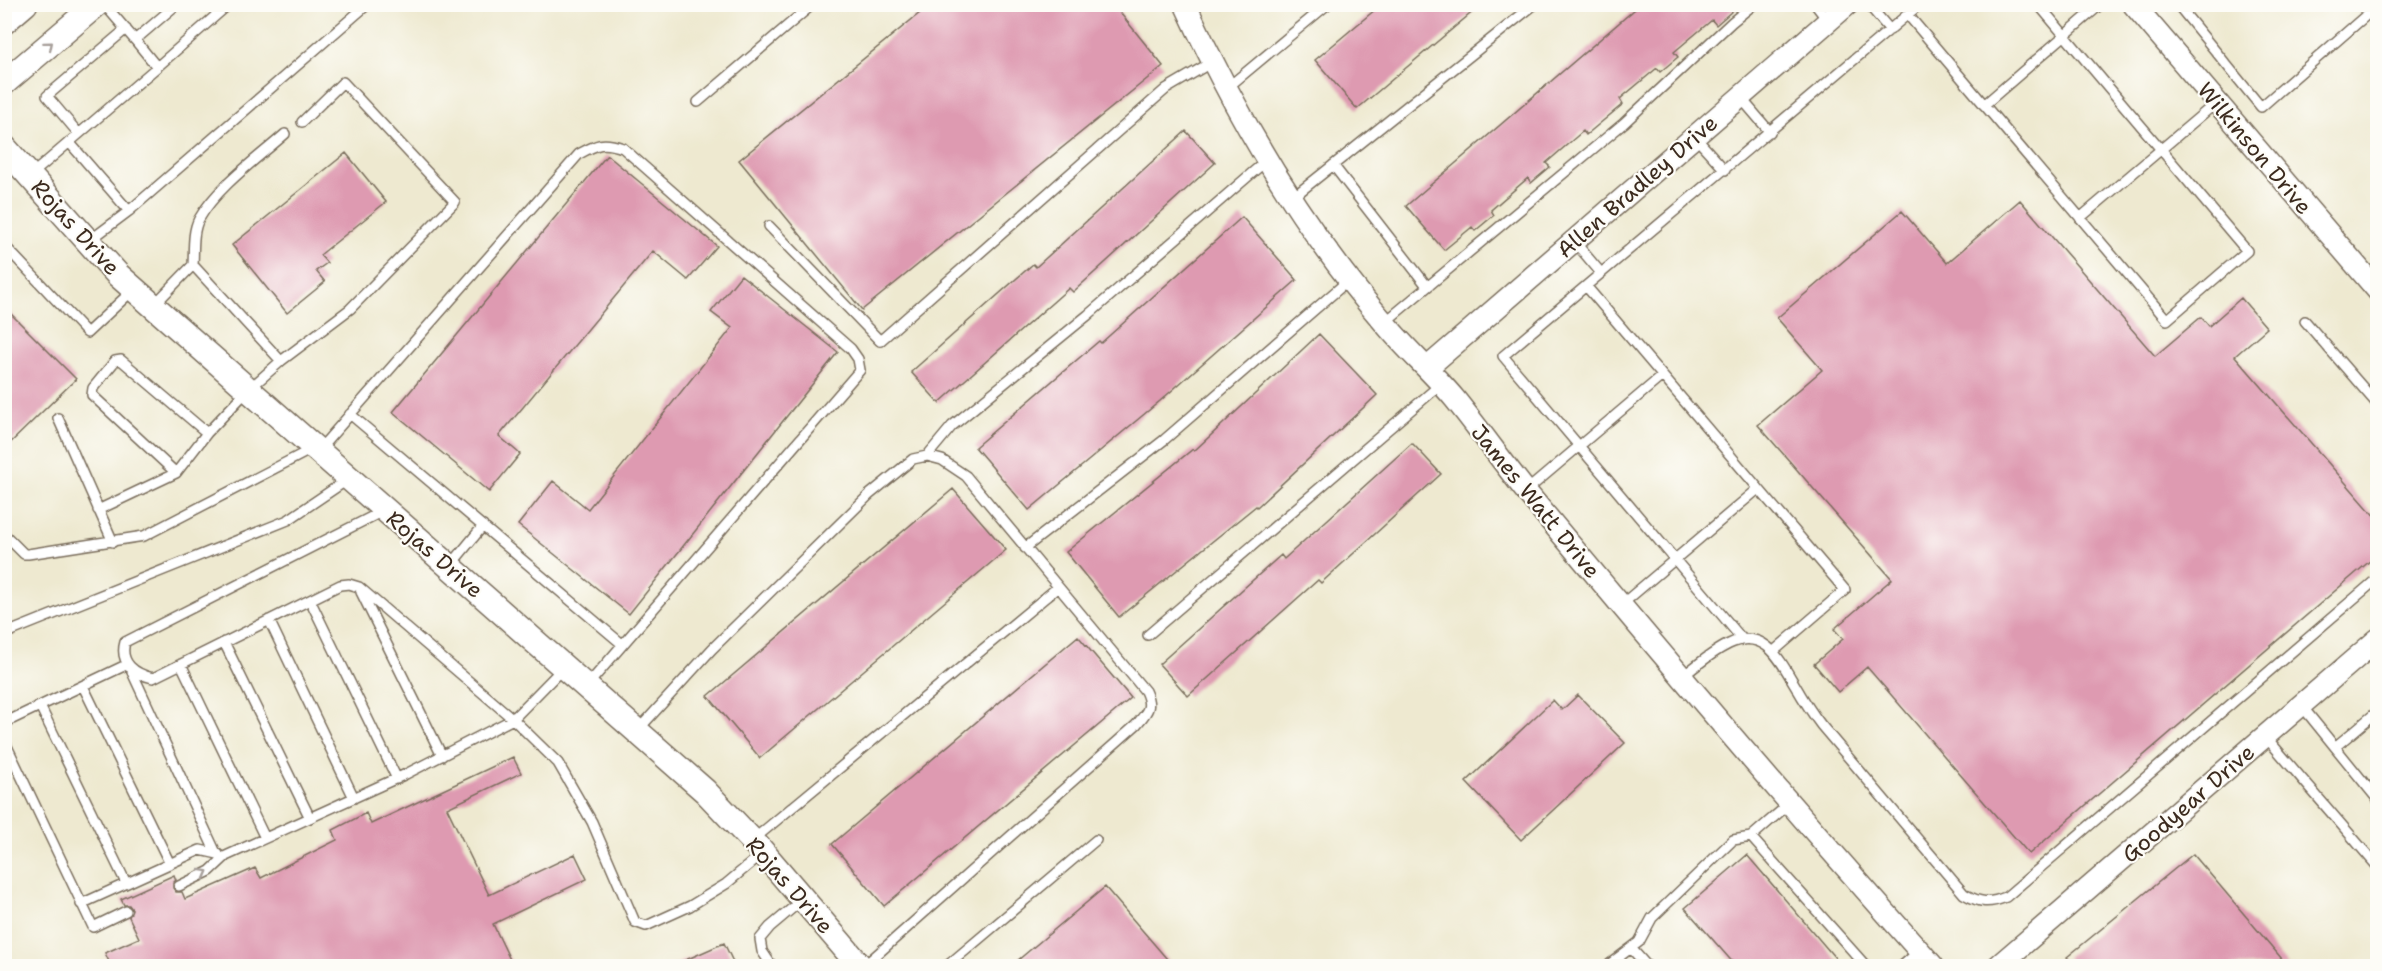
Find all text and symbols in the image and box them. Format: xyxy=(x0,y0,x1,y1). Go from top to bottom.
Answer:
one-way arrow xyxy=(42,41,53,52)
street label: Wilkinson Drive xyxy=(2191,76,2318,220)
street label: Allen Bradley Drive xyxy=(1551,108,1724,264)
street label: Rojas Drive xyxy=(25,173,126,281)
street label: James Watt Drive xyxy=(1465,418,1607,584)
street label: Rojas Drive xyxy=(380,504,489,605)
street label: Goodyear Drive xyxy=(2116,738,2261,869)
street label: Rojas Drive xyxy=(739,831,840,940)
one-way arrow xyxy=(198,869,208,880)

